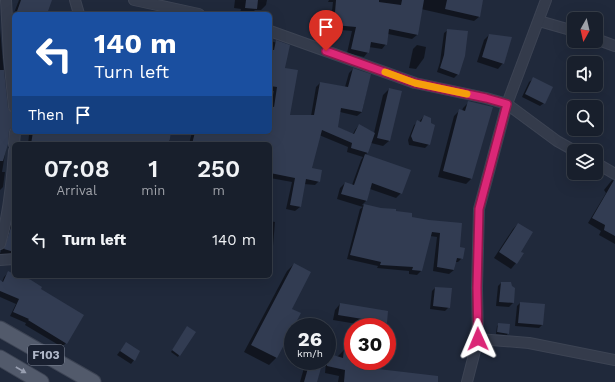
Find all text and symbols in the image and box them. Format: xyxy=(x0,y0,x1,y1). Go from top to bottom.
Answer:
pin xyxy=(309,10,343,51)
north arrow xyxy=(567,12,603,48)
map controls xyxy=(567,12,603,180)
icon: arrive xyxy=(315,16,337,38)
text: 140 m xyxy=(94,27,177,60)
icon: left xyxy=(28,28,80,80)
button: sound xyxy=(567,56,603,92)
text: Turn left xyxy=(94,61,169,82)
button: search xyxy=(567,100,603,136)
icon: arrive xyxy=(72,104,94,126)
text: Then xyxy=(28,106,64,124)
button: layers xyxy=(567,144,603,180)
text: 07:08 xyxy=(44,155,110,183)
text: 1 xyxy=(148,155,158,183)
text: 250 xyxy=(197,155,240,183)
text: Arrival xyxy=(56,183,97,198)
text: min xyxy=(141,183,165,198)
text: m xyxy=(212,183,225,198)
icon: left xyxy=(28,229,50,251)
text: Turn left xyxy=(62,231,126,249)
text: 140 m xyxy=(212,231,256,249)
speed limit sign: 30 xyxy=(344,318,396,370)
position arrow xyxy=(457,318,499,360)
text: 26 xyxy=(298,327,322,351)
road number: F103 xyxy=(28,345,64,365)
text: km/h xyxy=(297,348,323,359)
one-way arrow xyxy=(15,367,27,374)

